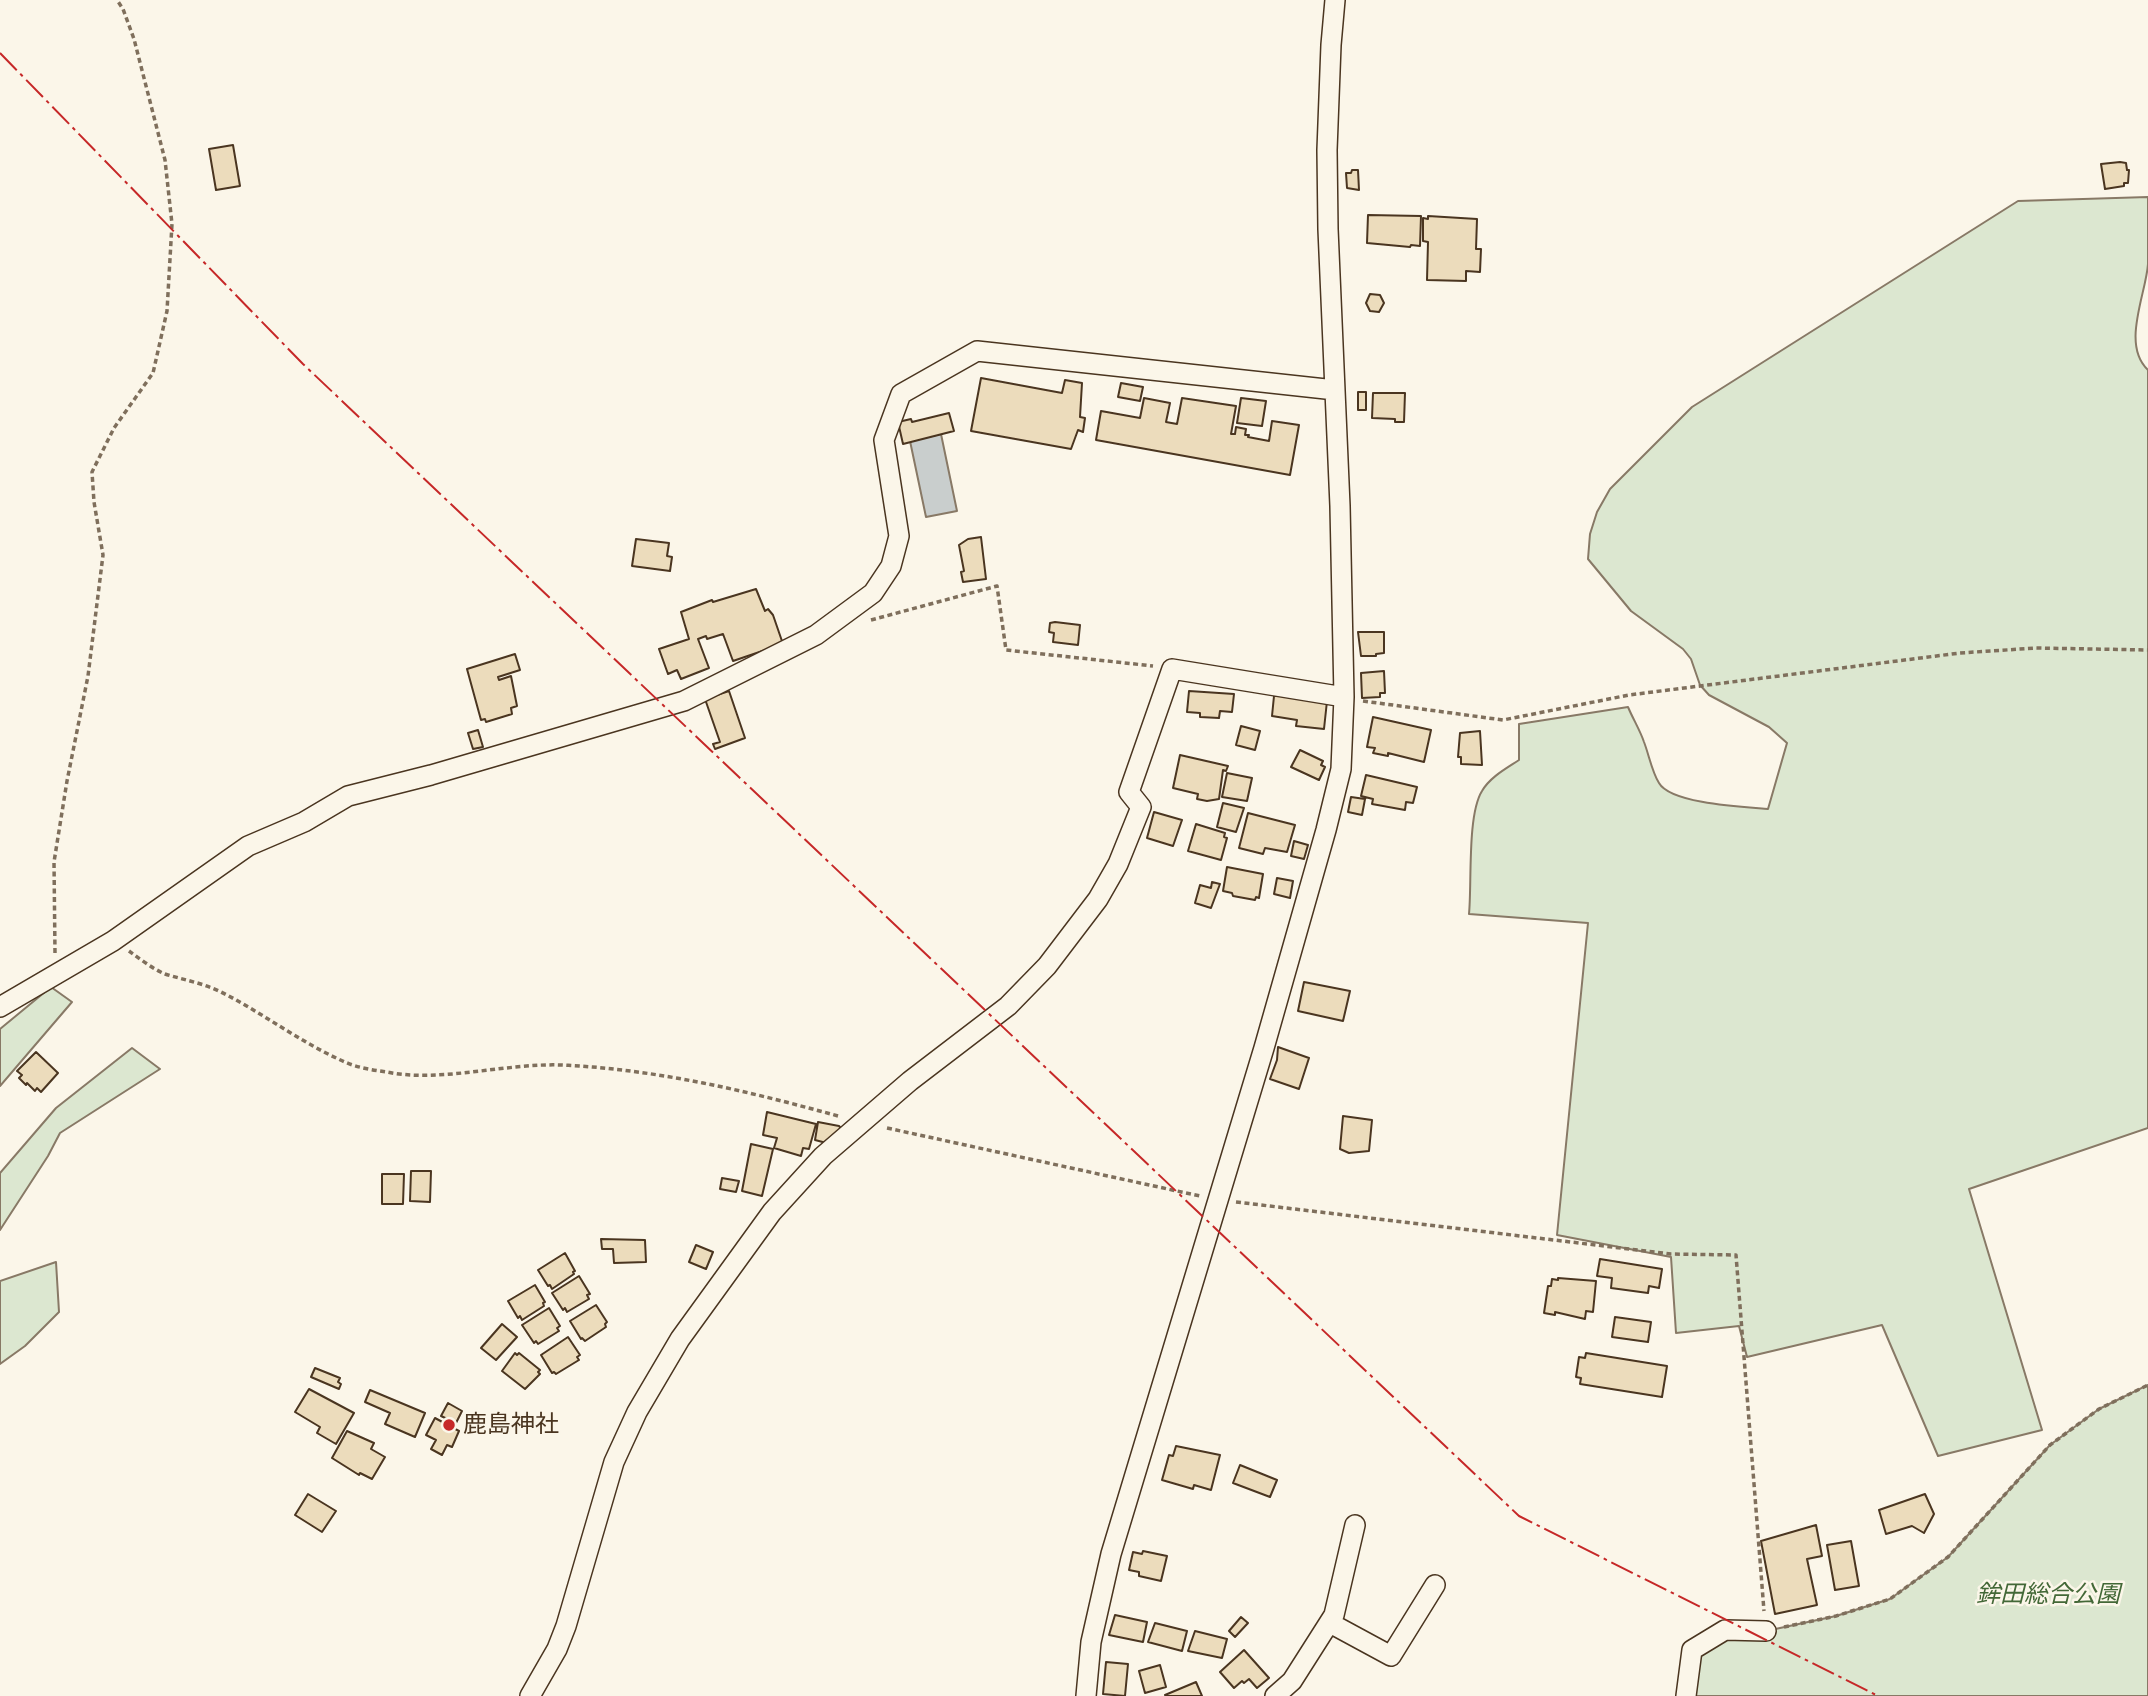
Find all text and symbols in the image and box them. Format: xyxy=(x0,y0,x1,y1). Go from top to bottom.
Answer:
place label: 鹿島神社 xyxy=(463,1411,559,1439)
marker: 鹿島神社 xyxy=(441,1417,457,1433)
park label: 鉾田総合公園 xyxy=(1976,1581,2120,1609)

